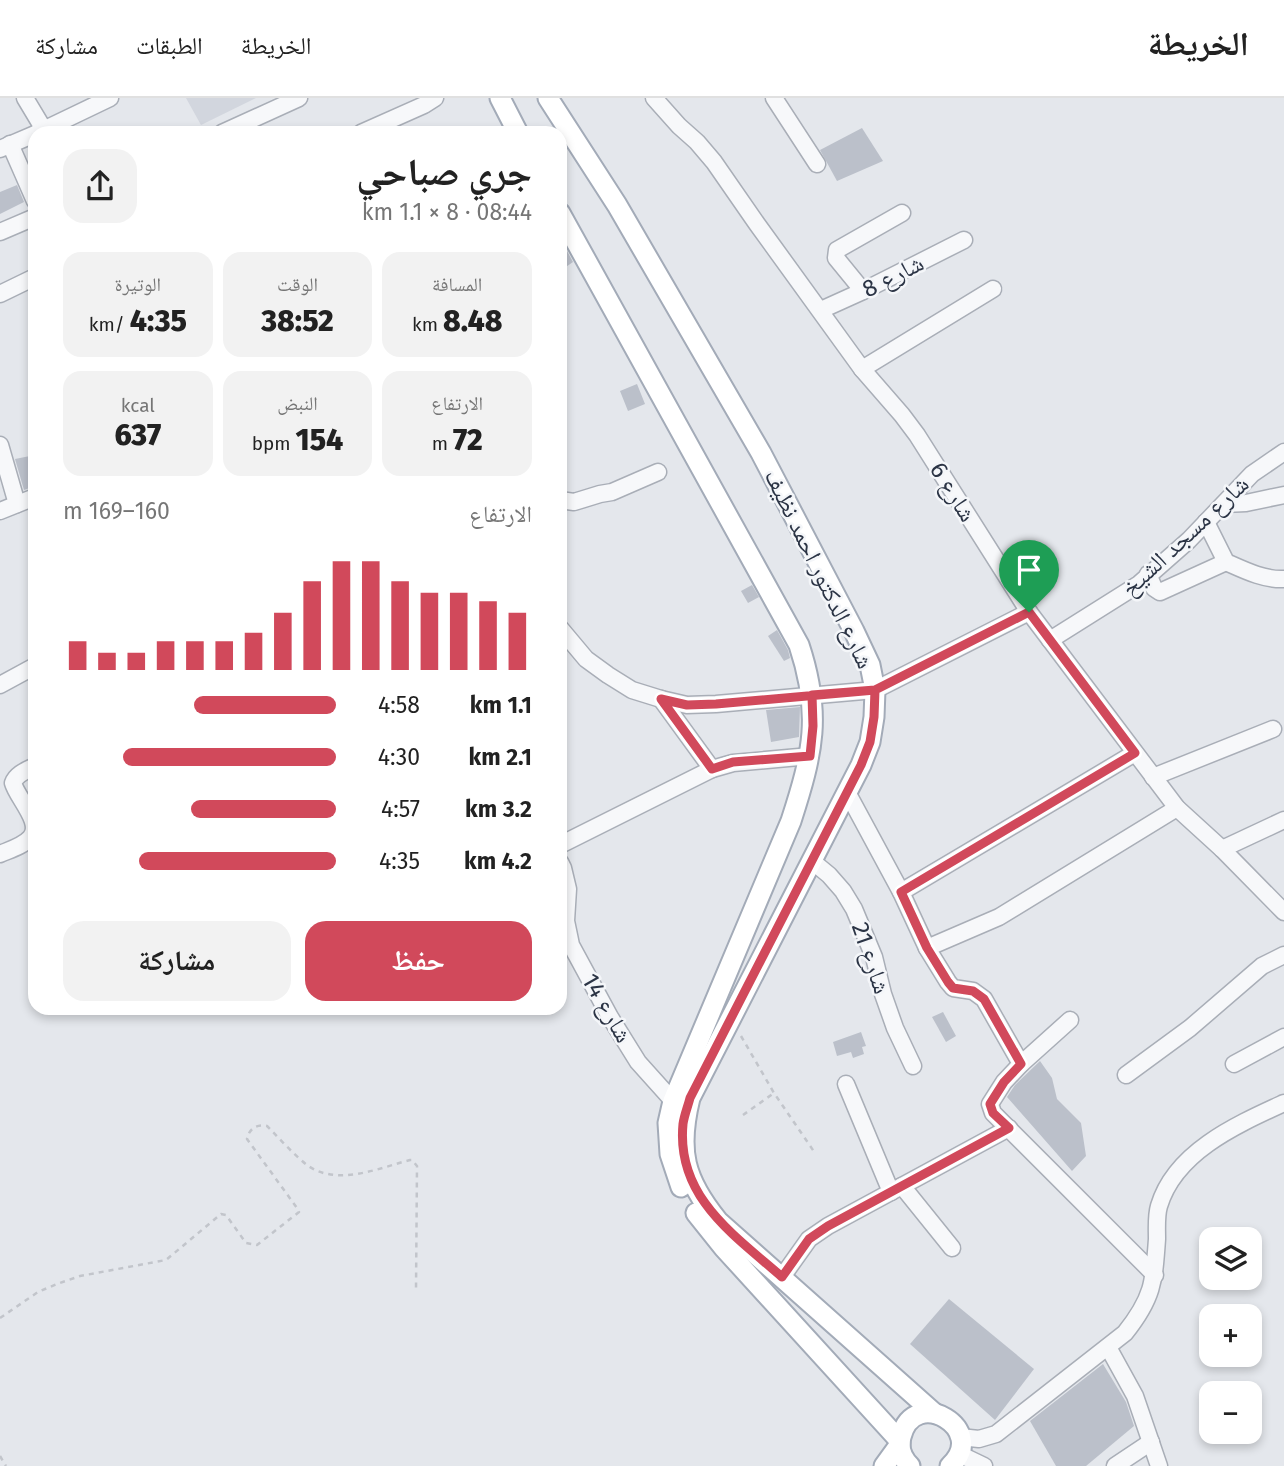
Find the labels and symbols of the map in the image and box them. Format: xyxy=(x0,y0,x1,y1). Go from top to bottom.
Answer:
street label: شارع 8 xyxy=(858,249,929,304)
street label: شارع 6 xyxy=(923,457,982,527)
street label: شارع الدكتور احمد نظيف xyxy=(758,465,879,674)
street label: شارع مسجد الشيخ xyxy=(1116,470,1255,603)
pin xyxy=(999,540,1059,612)
street label: شارع 21 xyxy=(845,919,896,998)
street label: شارع 14 xyxy=(575,968,638,1048)

